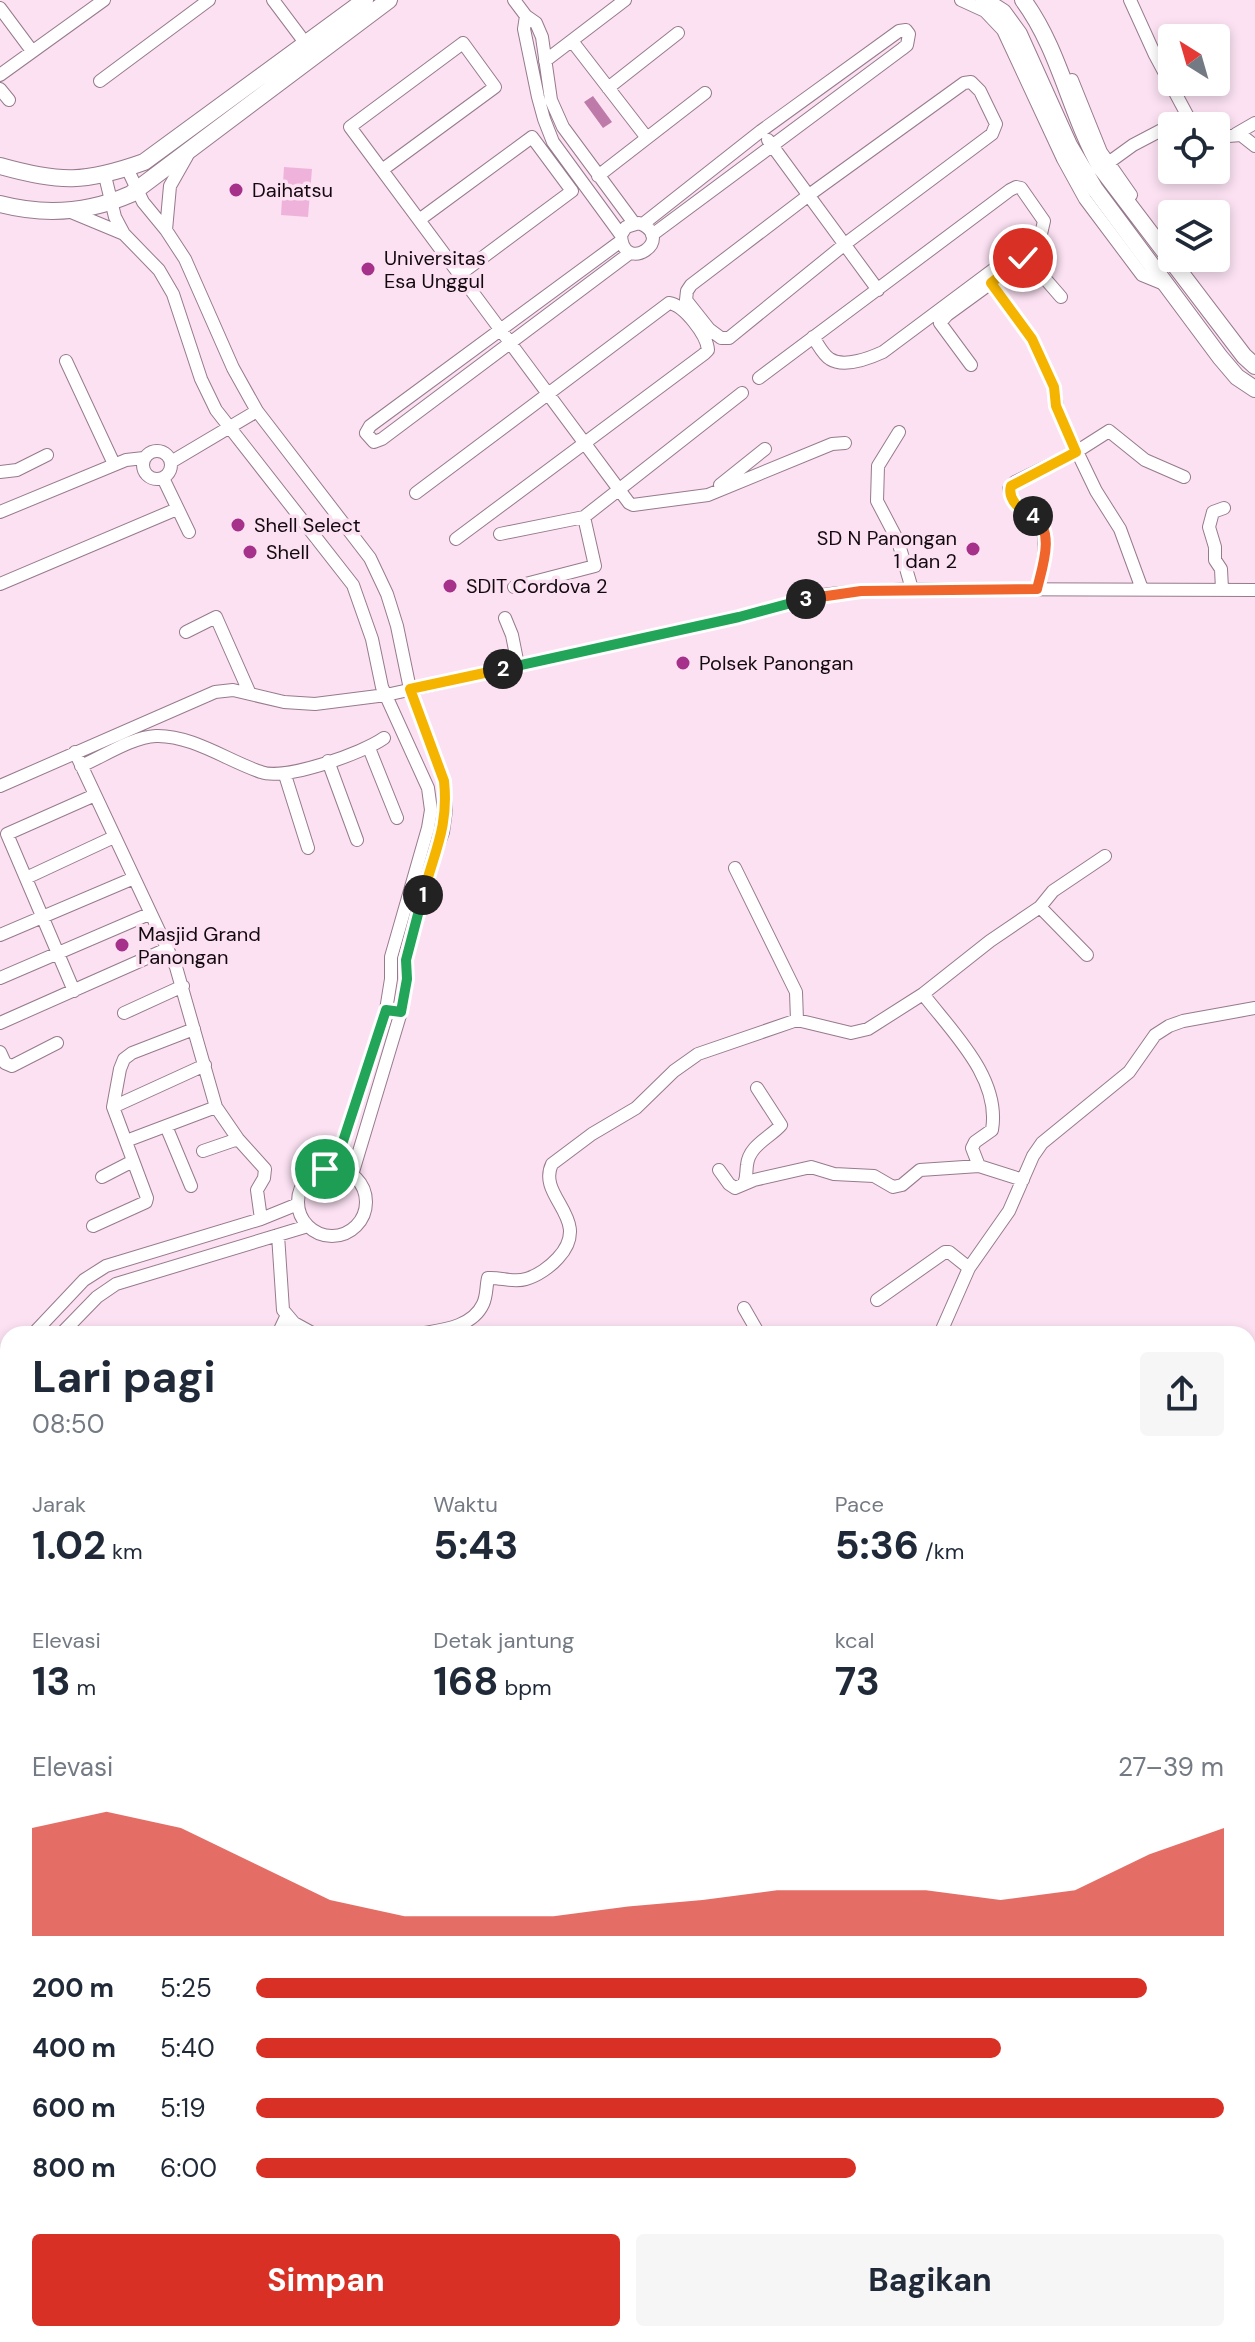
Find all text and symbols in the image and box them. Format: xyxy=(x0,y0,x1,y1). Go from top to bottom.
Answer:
north arrow xyxy=(1158,24,1230,96)
map controls xyxy=(1158,24,1230,272)
button: locate xyxy=(1158,112,1230,184)
place label: Daihatsu xyxy=(252,177,333,203)
marker: Daihatsu xyxy=(227,181,245,199)
button: layers xyxy=(1158,200,1230,272)
pin xyxy=(989,224,1057,292)
icon: check xyxy=(1001,236,1045,280)
place label: Universitas Esa Unggul xyxy=(384,245,486,294)
marker: Universitas Esa Unggul xyxy=(359,260,377,278)
pin: 4 xyxy=(1013,496,1053,536)
text: 4 xyxy=(1026,501,1040,530)
place label: Shell Select xyxy=(254,512,361,538)
marker: Shell Select xyxy=(229,516,247,534)
place label: SD N Panongan 1 dan 2 xyxy=(817,525,957,574)
place label: Shell xyxy=(266,539,309,565)
marker: SD N Panongan 1 dan 2 xyxy=(964,540,982,558)
marker: Shell xyxy=(241,543,259,561)
place label: SDIT Cordova 2 xyxy=(466,573,607,599)
marker: SDIT Cordova 2 xyxy=(441,577,459,595)
pin: 3 xyxy=(786,579,826,619)
text: 3 xyxy=(799,584,813,613)
pin: 2 xyxy=(483,649,523,689)
place label: Polsek Panongan xyxy=(699,650,854,676)
text: 2 xyxy=(497,654,509,683)
marker: Polsek Panongan xyxy=(674,654,692,672)
pin: 1 xyxy=(403,875,443,915)
text: 1 xyxy=(419,880,427,909)
place label: Masjid Grand Panongan xyxy=(138,921,261,970)
marker: Masjid Grand Panongan xyxy=(113,936,131,954)
pin xyxy=(291,1135,359,1203)
icon: arrive xyxy=(303,1147,347,1191)
text: Lari pagi xyxy=(32,1348,216,1406)
button: share xyxy=(1140,1352,1224,1436)
text: 08:50 xyxy=(32,1407,105,1441)
text: Jarak xyxy=(32,1490,86,1519)
text: Waktu xyxy=(433,1490,498,1519)
text: Pace xyxy=(835,1490,884,1519)
text: 1.02 xyxy=(32,1519,106,1571)
text: 5:43 xyxy=(433,1519,519,1571)
text: 5:36 xyxy=(835,1519,919,1571)
text: km xyxy=(106,1537,143,1566)
text: /km xyxy=(919,1537,964,1566)
text: Elevasi xyxy=(32,1626,101,1655)
text: Detak jantung xyxy=(433,1626,574,1655)
text: kcal xyxy=(835,1626,874,1655)
text: 13 xyxy=(32,1655,71,1707)
text: 168 xyxy=(433,1655,499,1707)
text: 73 xyxy=(835,1655,880,1707)
text: m xyxy=(71,1673,96,1702)
text: bpm xyxy=(499,1673,552,1702)
text: Elevasi xyxy=(32,1750,113,1784)
text: 27–39 m xyxy=(1118,1750,1224,1784)
text: 200 m xyxy=(32,1971,114,2005)
text: 5:25 xyxy=(160,1971,212,2005)
text: 400 m xyxy=(32,2031,116,2065)
text: 5:40 xyxy=(160,2031,215,2065)
text: 600 m xyxy=(32,2091,116,2125)
text: 5:19 xyxy=(160,2091,206,2125)
text: 800 m xyxy=(32,2151,116,2185)
text: 6:00 xyxy=(160,2151,217,2185)
button: Simpan xyxy=(32,2234,620,2326)
button: Bagikan xyxy=(636,2234,1224,2326)

